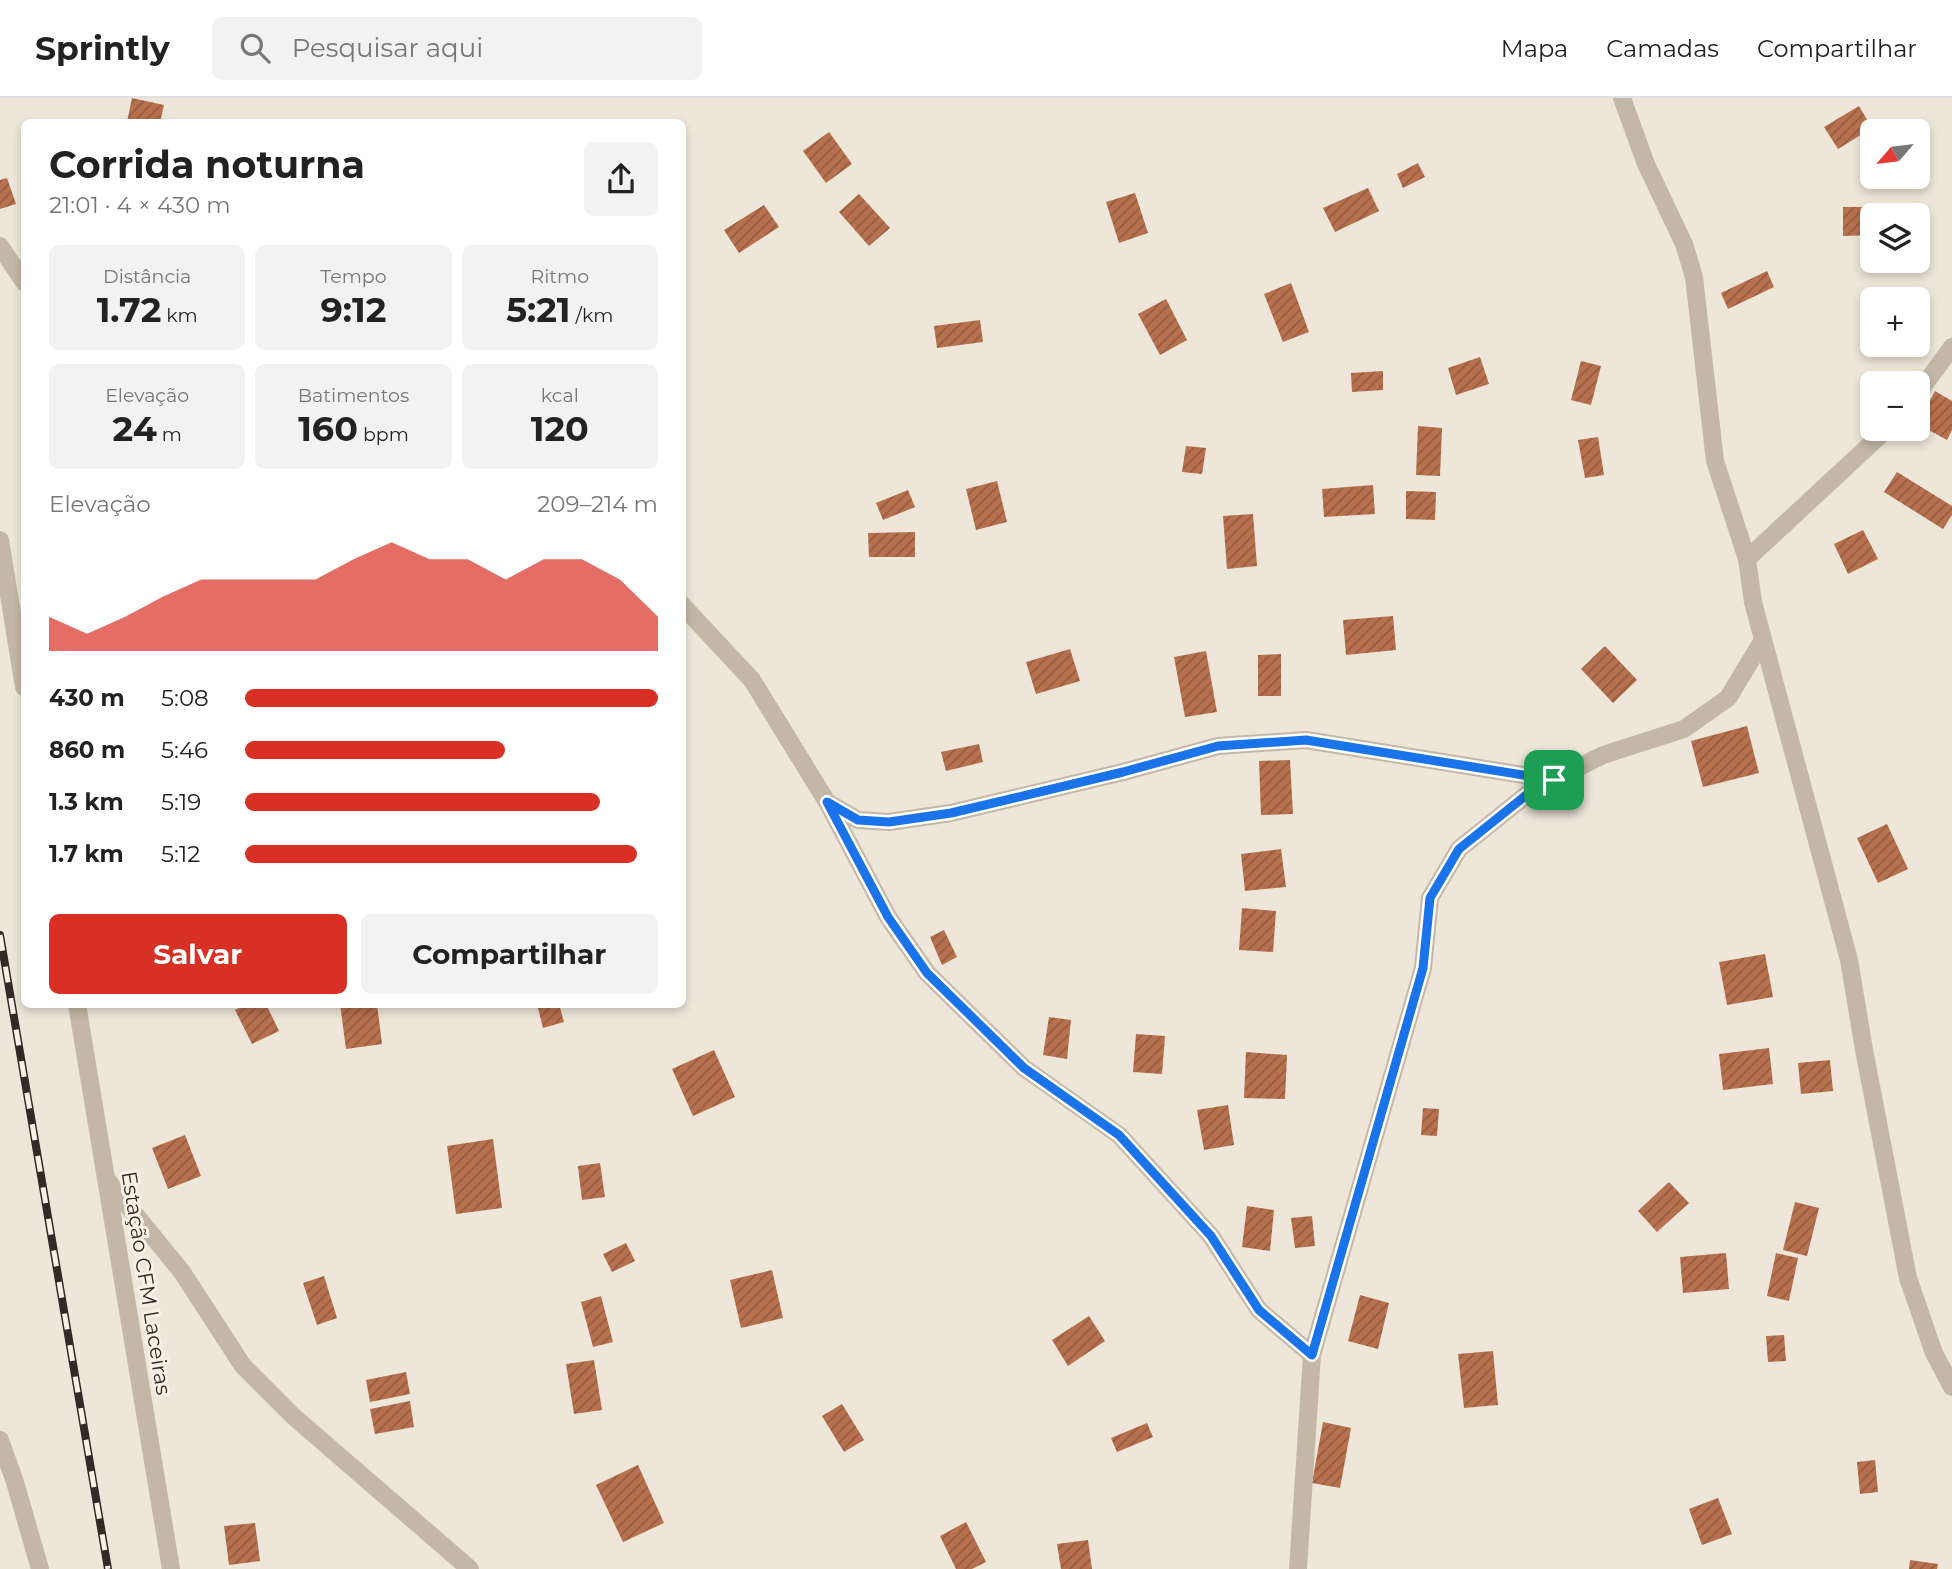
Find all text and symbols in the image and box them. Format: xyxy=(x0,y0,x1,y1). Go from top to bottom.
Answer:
search box xyxy=(212,17,702,80)
text: Sprintly xyxy=(35,28,170,68)
icon: search xyxy=(236,29,274,67)
text: Pesquisar aqui xyxy=(292,32,483,64)
text: Mapa xyxy=(1501,34,1568,63)
text: Camadas xyxy=(1606,34,1719,63)
text: Compartilhar xyxy=(1757,34,1917,63)
north arrow xyxy=(1860,119,1930,189)
map controls xyxy=(1860,119,1930,441)
text: Corrida noturna xyxy=(49,141,365,188)
button: share xyxy=(584,142,658,216)
text: 21:01 · 4 × 430 m xyxy=(49,191,231,219)
button: layers xyxy=(1860,203,1930,273)
text: Distância xyxy=(103,265,191,288)
text: Tempo xyxy=(320,265,387,288)
text: Ritmo xyxy=(531,265,589,288)
button: + xyxy=(1860,287,1930,357)
text: 1.72 xyxy=(97,288,161,331)
text: 9:12 xyxy=(321,288,386,331)
text: 5:21 xyxy=(506,288,571,331)
text: km xyxy=(161,304,198,327)
text: /km xyxy=(571,304,613,327)
button: − xyxy=(1860,371,1930,441)
text: Elevação xyxy=(105,384,189,407)
text: Batimentos xyxy=(298,384,409,407)
text: kcal xyxy=(541,384,579,407)
text: 24 xyxy=(112,407,157,450)
text: 160 xyxy=(298,407,358,450)
text: 120 xyxy=(531,407,589,450)
text: m xyxy=(157,423,182,446)
text: bpm xyxy=(358,423,409,446)
text: Elevação xyxy=(49,490,151,518)
text: 209–214 m xyxy=(537,490,658,518)
text: 430 m xyxy=(49,684,125,712)
text: 5:08 xyxy=(161,684,209,712)
text: 860 m xyxy=(49,736,125,764)
text: 5:46 xyxy=(161,736,208,764)
pin xyxy=(1524,750,1584,810)
icon: arrive xyxy=(1535,761,1573,799)
text: 1.3 km xyxy=(49,788,124,816)
text: 5:19 xyxy=(161,788,201,816)
text: 1.7 km xyxy=(49,840,124,868)
text: 5:12 xyxy=(161,840,200,868)
button: Salvar xyxy=(49,914,347,994)
button: Compartilhar xyxy=(361,914,658,994)
street label: Estação CFM Laceiras xyxy=(116,1169,177,1397)

